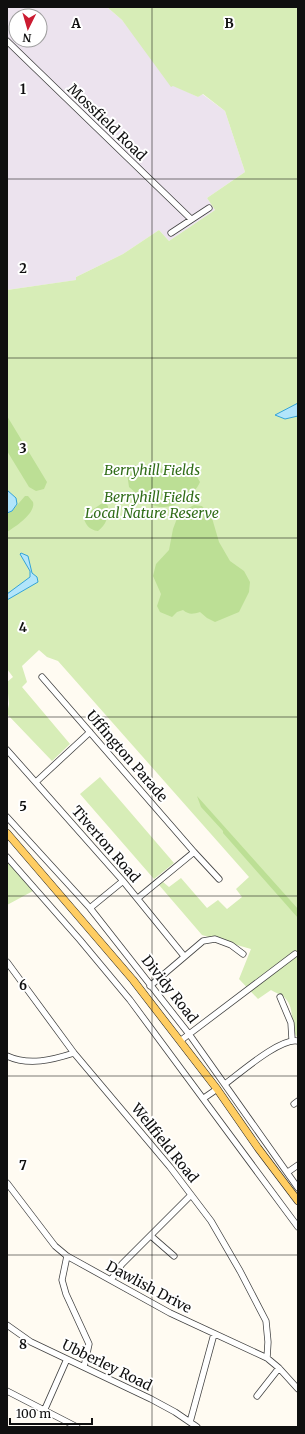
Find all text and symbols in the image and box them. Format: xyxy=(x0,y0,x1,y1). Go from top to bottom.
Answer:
north arrow xyxy=(8,8,48,48)
text: A xyxy=(70,15,81,32)
text: B xyxy=(224,15,234,32)
text: N xyxy=(22,31,32,45)
street label: Mossfield Road xyxy=(64,80,151,165)
text: 1 xyxy=(20,81,26,98)
text: 2 xyxy=(19,260,27,277)
text: 3 xyxy=(19,440,27,457)
park label: Berryhill Fields xyxy=(104,461,200,479)
park label: Berryhill Fields Local Nature Reserve xyxy=(85,488,219,522)
text: 4 xyxy=(19,619,28,636)
street label: Uffington Parade xyxy=(82,707,172,805)
text: 5 xyxy=(19,798,27,815)
street label: Tiverton Road xyxy=(68,802,144,886)
street label: Dividy Road xyxy=(138,952,202,1027)
text: 6 xyxy=(19,977,27,994)
street label: Wellfield Road xyxy=(127,1099,203,1187)
text: 7 xyxy=(19,1157,27,1174)
street label: Dawlish Drive xyxy=(103,1257,195,1317)
street label: Ubberley Road xyxy=(59,1335,155,1395)
text: 8 xyxy=(19,1336,27,1353)
scale bar xyxy=(10,1400,92,1426)
text: 100 m xyxy=(16,1406,51,1421)

